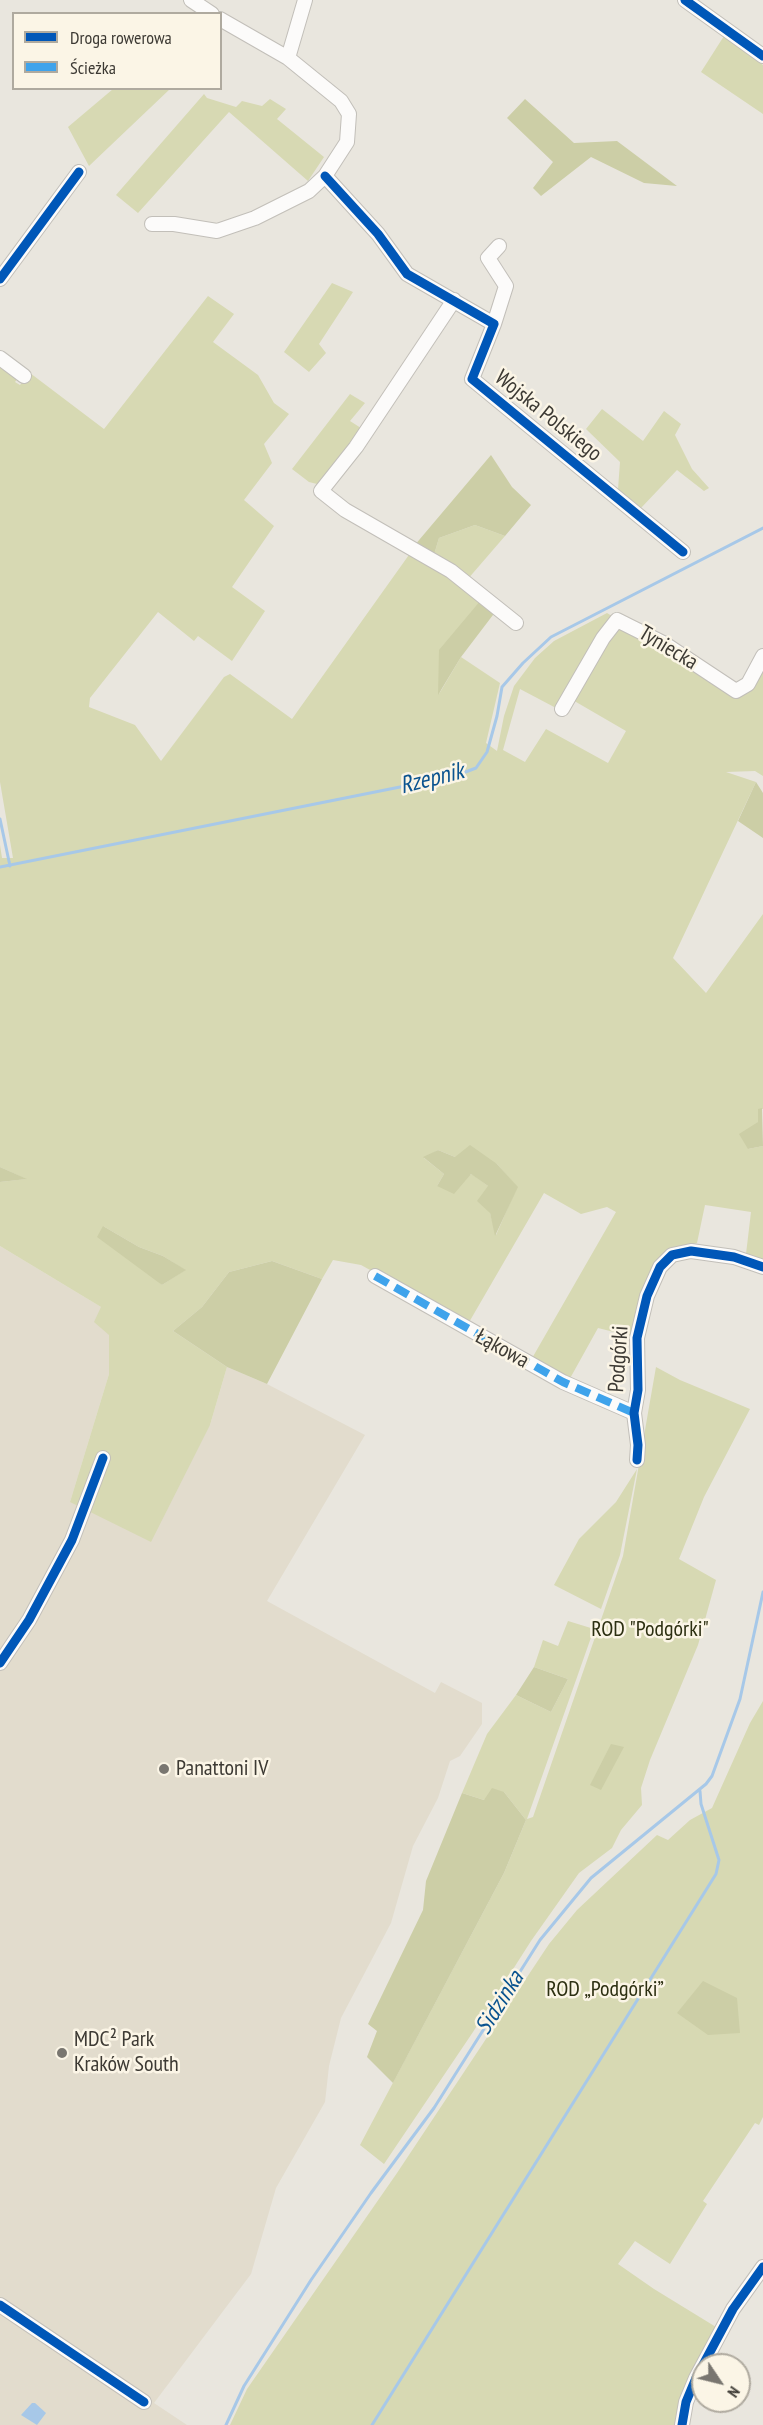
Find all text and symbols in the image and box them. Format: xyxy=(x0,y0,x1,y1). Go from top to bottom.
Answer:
legend xyxy=(12,12,222,90)
text: Droga rowerowa xyxy=(70,26,172,49)
text: Ścieżka xyxy=(70,56,116,79)
street label: Wojska Polskiego xyxy=(489,365,607,467)
street label: Tyniecka xyxy=(634,620,702,676)
water label: Rzepnik xyxy=(397,757,467,801)
street label: Łąkowa xyxy=(471,1324,533,1374)
street label: Podgórki xyxy=(604,1325,634,1393)
park label: ROD "Podgórki" xyxy=(591,1617,709,1643)
place label: Panattoni IV xyxy=(176,1756,268,1782)
marker: Panattoni IV xyxy=(157,1762,171,1776)
water label: Sidzinka xyxy=(469,1966,531,2040)
park label: ROD „Podgórki” xyxy=(546,1977,664,2003)
place label: MDC² Park Kraków South xyxy=(74,2027,179,2078)
marker: MDC² Park Kraków South xyxy=(55,2046,69,2060)
north arrow xyxy=(691,2353,751,2413)
text: N xyxy=(723,2383,745,2401)

